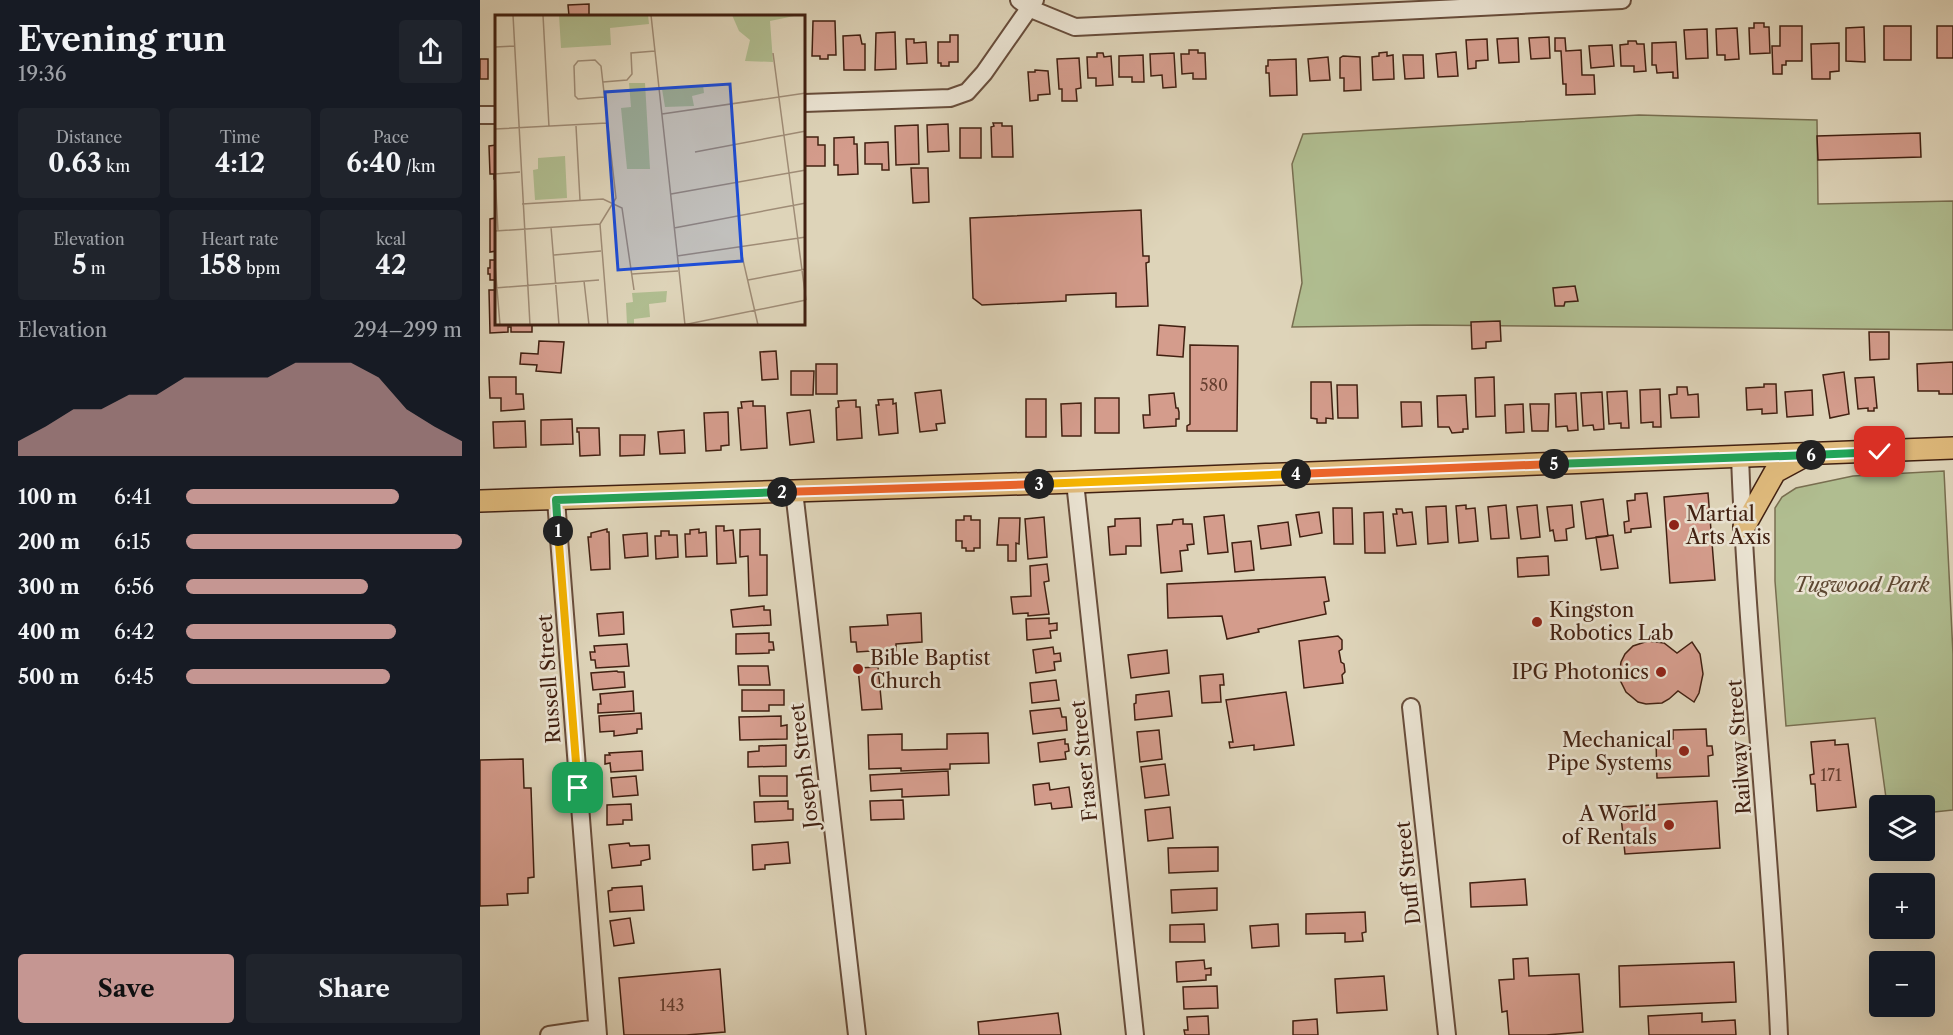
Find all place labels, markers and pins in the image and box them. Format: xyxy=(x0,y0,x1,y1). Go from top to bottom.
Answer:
pin xyxy=(1854,426,1905,477)
pin: 6 xyxy=(1796,440,1826,470)
pin: 5 xyxy=(1539,449,1569,479)
pin: 4 xyxy=(1281,459,1311,489)
pin: 3 xyxy=(1024,469,1054,499)
pin: 2 xyxy=(767,477,797,507)
place label: Martial Arts Axis xyxy=(1685,502,1771,549)
pin: 1 xyxy=(543,516,573,546)
marker: Martial Arts Axis xyxy=(1667,518,1681,532)
place label: Kingston Robotics Lab xyxy=(1549,598,1673,645)
marker: Kingston Robotics Lab xyxy=(1530,615,1544,629)
place label: Bible Baptist Church xyxy=(870,646,990,693)
place label: IPG Photonics xyxy=(1512,660,1649,684)
marker: Bible Baptist Church xyxy=(851,662,865,676)
marker: IPG Photonics xyxy=(1654,665,1668,679)
place label: Mechanical Pipe Systems xyxy=(1547,728,1672,775)
marker: Mechanical Pipe Systems xyxy=(1677,744,1691,758)
pin xyxy=(552,762,603,813)
place label: A World of Rentals xyxy=(1562,802,1657,849)
marker: A World of Rentals xyxy=(1662,818,1676,832)

